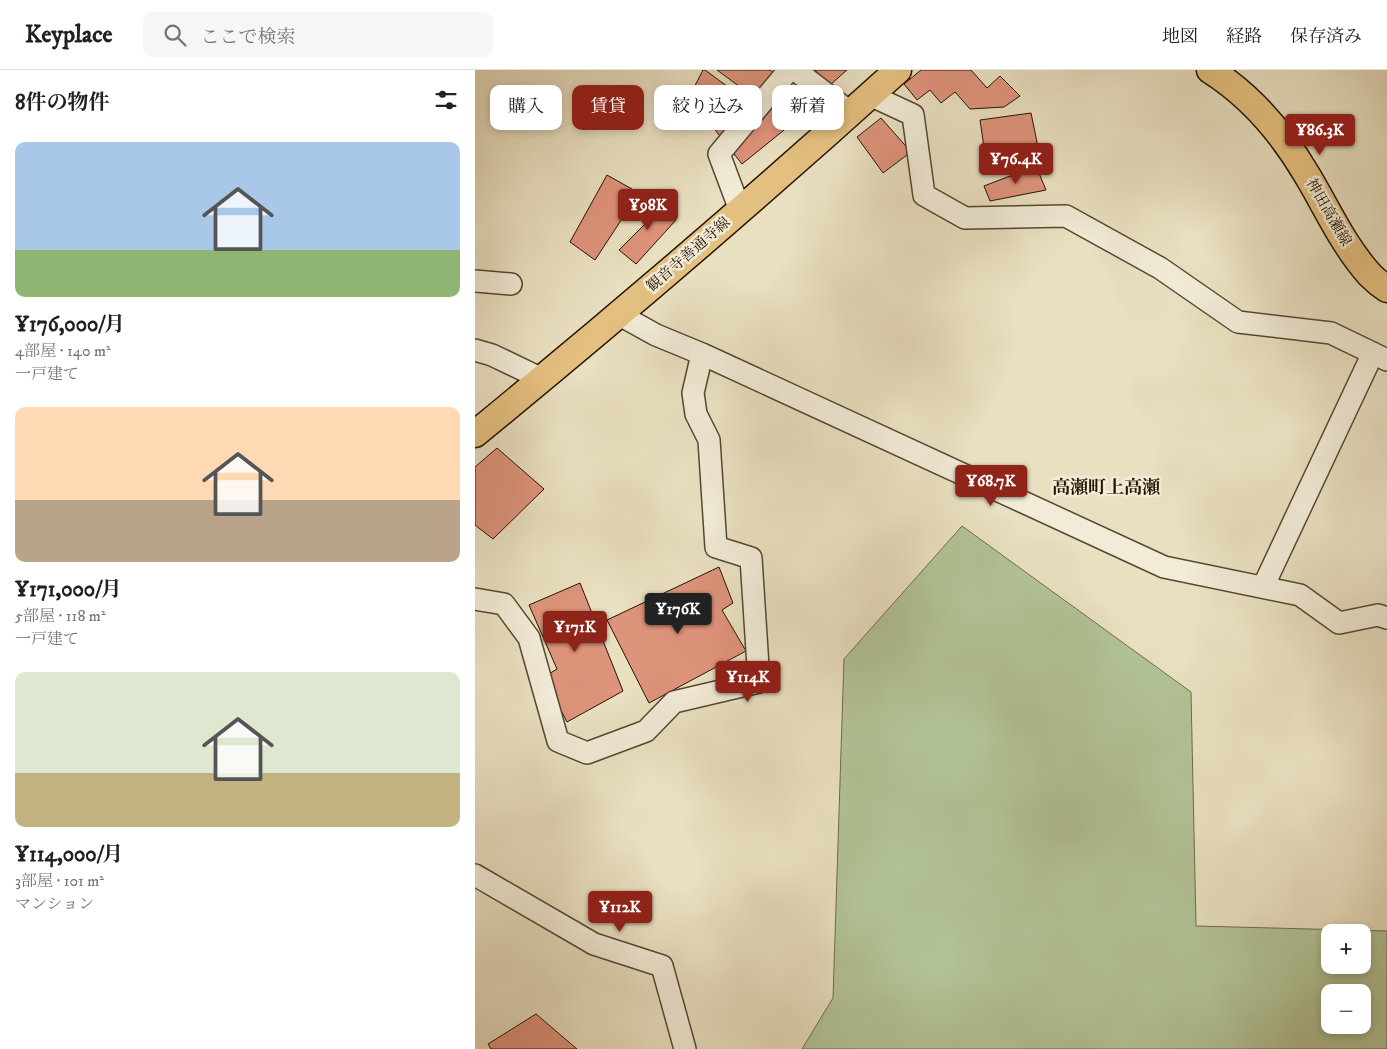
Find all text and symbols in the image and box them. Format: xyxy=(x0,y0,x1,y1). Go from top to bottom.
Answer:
search box xyxy=(143,12,493,57)
text: Keyplace xyxy=(25,20,113,50)
icon: search xyxy=(161,21,189,49)
text: ここで検索 xyxy=(201,26,296,49)
text: 地図 xyxy=(1162,26,1198,48)
text: 経路 xyxy=(1226,26,1262,48)
text: 保存済み xyxy=(1290,26,1362,48)
chip: 購入 xyxy=(490,85,562,130)
chip: 賃貸 xyxy=(572,85,644,130)
chip: 絞り込み xyxy=(654,85,762,130)
chip: 新着 xyxy=(772,85,844,130)
icon: filters xyxy=(432,86,460,114)
text: 8件の物件 xyxy=(15,90,110,116)
pin: ¥86.3K xyxy=(1279,114,1361,156)
text: ¥86.3K xyxy=(1296,120,1344,140)
pin: ¥76.4K xyxy=(975,142,1057,185)
text: ¥76.4K xyxy=(990,149,1042,169)
icon: home xyxy=(193,174,283,264)
street label: 神田高瀬線 xyxy=(1302,175,1356,249)
pin: ¥98K xyxy=(618,189,678,231)
text: ¥98K xyxy=(629,195,667,215)
street label: 観音寺善通寺線 xyxy=(642,213,734,296)
text: ¥176,000/月 xyxy=(15,312,125,338)
text: 4部屋 · 140 m² xyxy=(15,341,111,361)
text: 一戸建て xyxy=(15,364,79,384)
icon: home xyxy=(193,439,283,529)
pin: ¥68.7K xyxy=(950,464,1032,507)
text: ¥68.7K xyxy=(966,471,1016,491)
district label: 高瀬町上高瀬 xyxy=(1052,477,1160,499)
text: ¥171,000/月 xyxy=(15,577,122,603)
pin: ¥176K xyxy=(643,592,713,635)
text: ¥176K xyxy=(656,599,700,619)
text: 5部屋 · 118 m² xyxy=(15,606,106,626)
pin: ¥171K xyxy=(540,610,610,653)
text: ¥171K xyxy=(554,617,596,637)
text: 一戸建て xyxy=(15,629,79,649)
pin: ¥114K xyxy=(713,660,783,703)
text: ¥114K xyxy=(727,667,769,687)
icon: home xyxy=(193,704,283,794)
text: ¥114,000/月 xyxy=(15,842,123,868)
text: 3部屋 · 101 m² xyxy=(15,871,104,891)
pin: ¥112K xyxy=(585,890,655,933)
text: マンション xyxy=(15,894,94,914)
text: ¥112K xyxy=(599,897,641,917)
map controls xyxy=(1321,924,1371,1034)
button: + xyxy=(1321,924,1371,974)
button: − xyxy=(1321,984,1371,1034)

